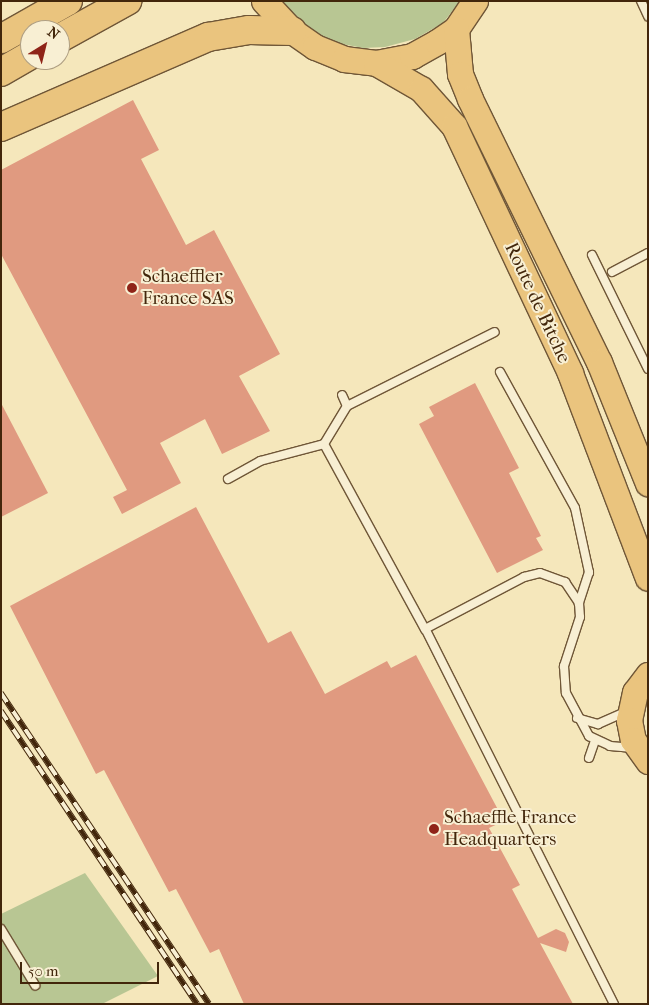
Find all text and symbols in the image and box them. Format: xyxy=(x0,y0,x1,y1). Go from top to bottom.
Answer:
north arrow xyxy=(20,20,70,70)
text: N xyxy=(44,23,63,43)
street label: Route de Bitche xyxy=(499,239,575,367)
place label: Schaeffler France SAS xyxy=(142,266,234,310)
marker: Schaeffler France SAS xyxy=(126,282,138,294)
place label: Schaeffle France Headquarters xyxy=(444,807,576,851)
marker: Schaeffle France Headquarters xyxy=(428,823,440,835)
scale bar xyxy=(22,952,161,984)
text: 50 m xyxy=(28,962,58,980)

